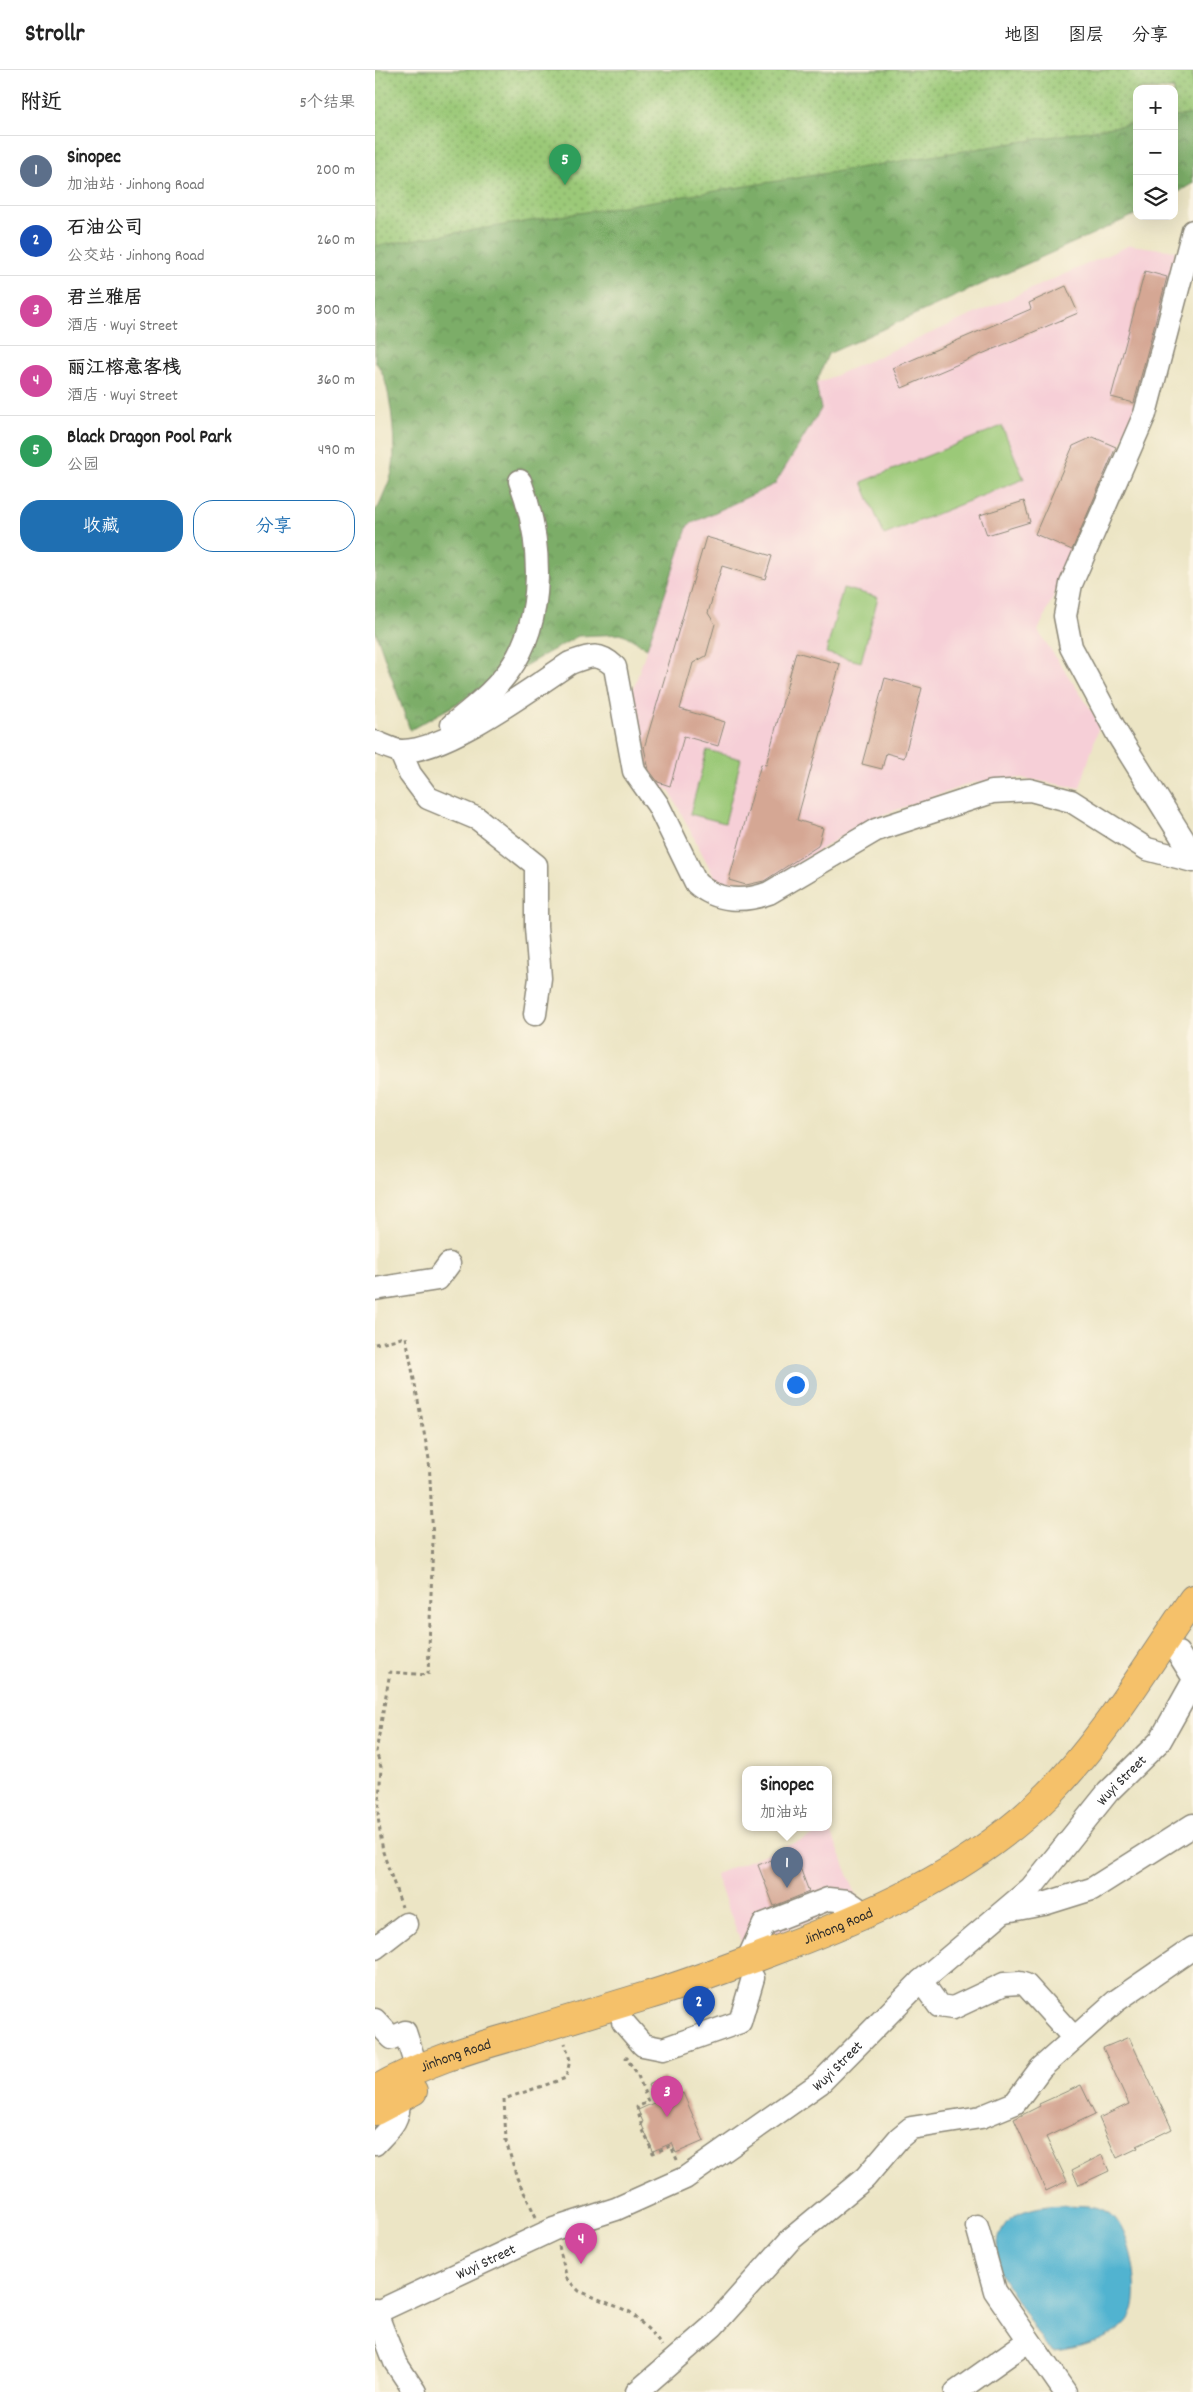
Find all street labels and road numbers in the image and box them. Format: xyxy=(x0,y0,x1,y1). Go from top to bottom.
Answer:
street label: Wuyi Street xyxy=(1092,1750,1153,1811)
street label: Jinhong Road xyxy=(801,1903,877,1952)
street label: Jinhong Road xyxy=(417,2034,494,2079)
street label: Wuyi Street xyxy=(809,2036,869,2098)
street label: Wuyi Street xyxy=(453,2239,520,2287)

